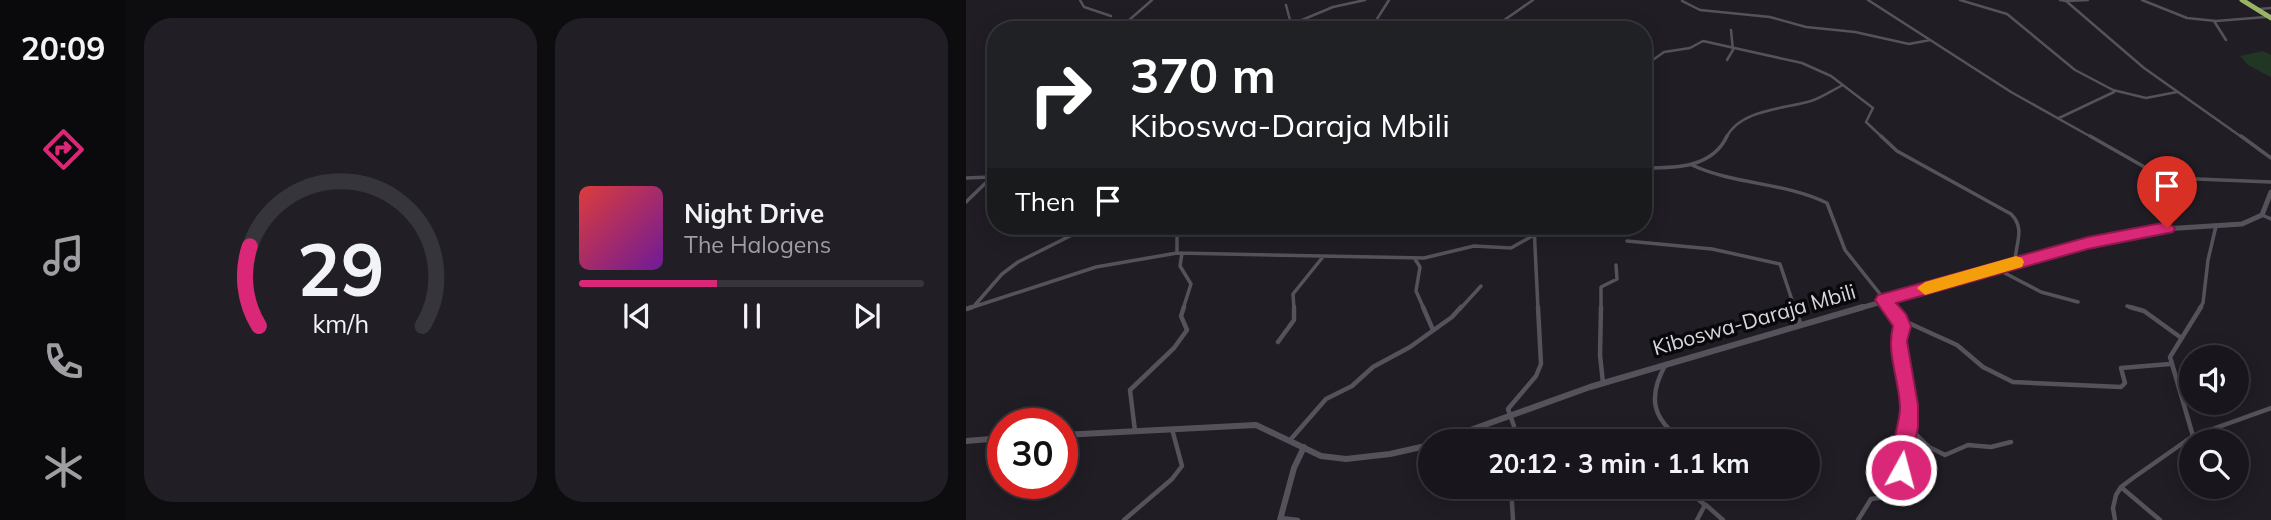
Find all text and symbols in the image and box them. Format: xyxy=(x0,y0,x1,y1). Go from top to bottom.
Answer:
text: 20:09 xyxy=(21,28,105,68)
text: 370 m xyxy=(1130,44,1276,105)
icon: right xyxy=(1015,49,1106,140)
text: Kiboswa-Daraja Mbili xyxy=(1130,105,1450,145)
icon: directions xyxy=(39,125,88,174)
pin xyxy=(2137,156,2197,228)
icon: arrive xyxy=(2148,167,2186,205)
icon: arrive xyxy=(1089,182,1127,220)
text: Then xyxy=(1015,185,1075,218)
text: Night Drive xyxy=(684,197,824,230)
text: 29 xyxy=(297,223,384,314)
text: The Halogens xyxy=(684,230,831,259)
icon: music xyxy=(39,231,88,280)
street label: Kiboswa-Daraja Mbili xyxy=(1650,278,1858,360)
icon: previous xyxy=(618,297,656,335)
icon: pause xyxy=(733,297,771,335)
icon: next xyxy=(848,297,886,335)
text: km/h xyxy=(312,308,369,339)
icon: phone xyxy=(39,337,88,386)
map controls xyxy=(2179,345,2249,499)
button: sound xyxy=(2179,345,2249,415)
speed limit sign: 30 xyxy=(987,408,1078,499)
button: search xyxy=(2179,429,2249,499)
position arrow xyxy=(1864,433,1938,507)
icon: climate xyxy=(39,443,88,492)
text: 20:12 · 3 min · 1.1 km xyxy=(1488,447,1750,480)

